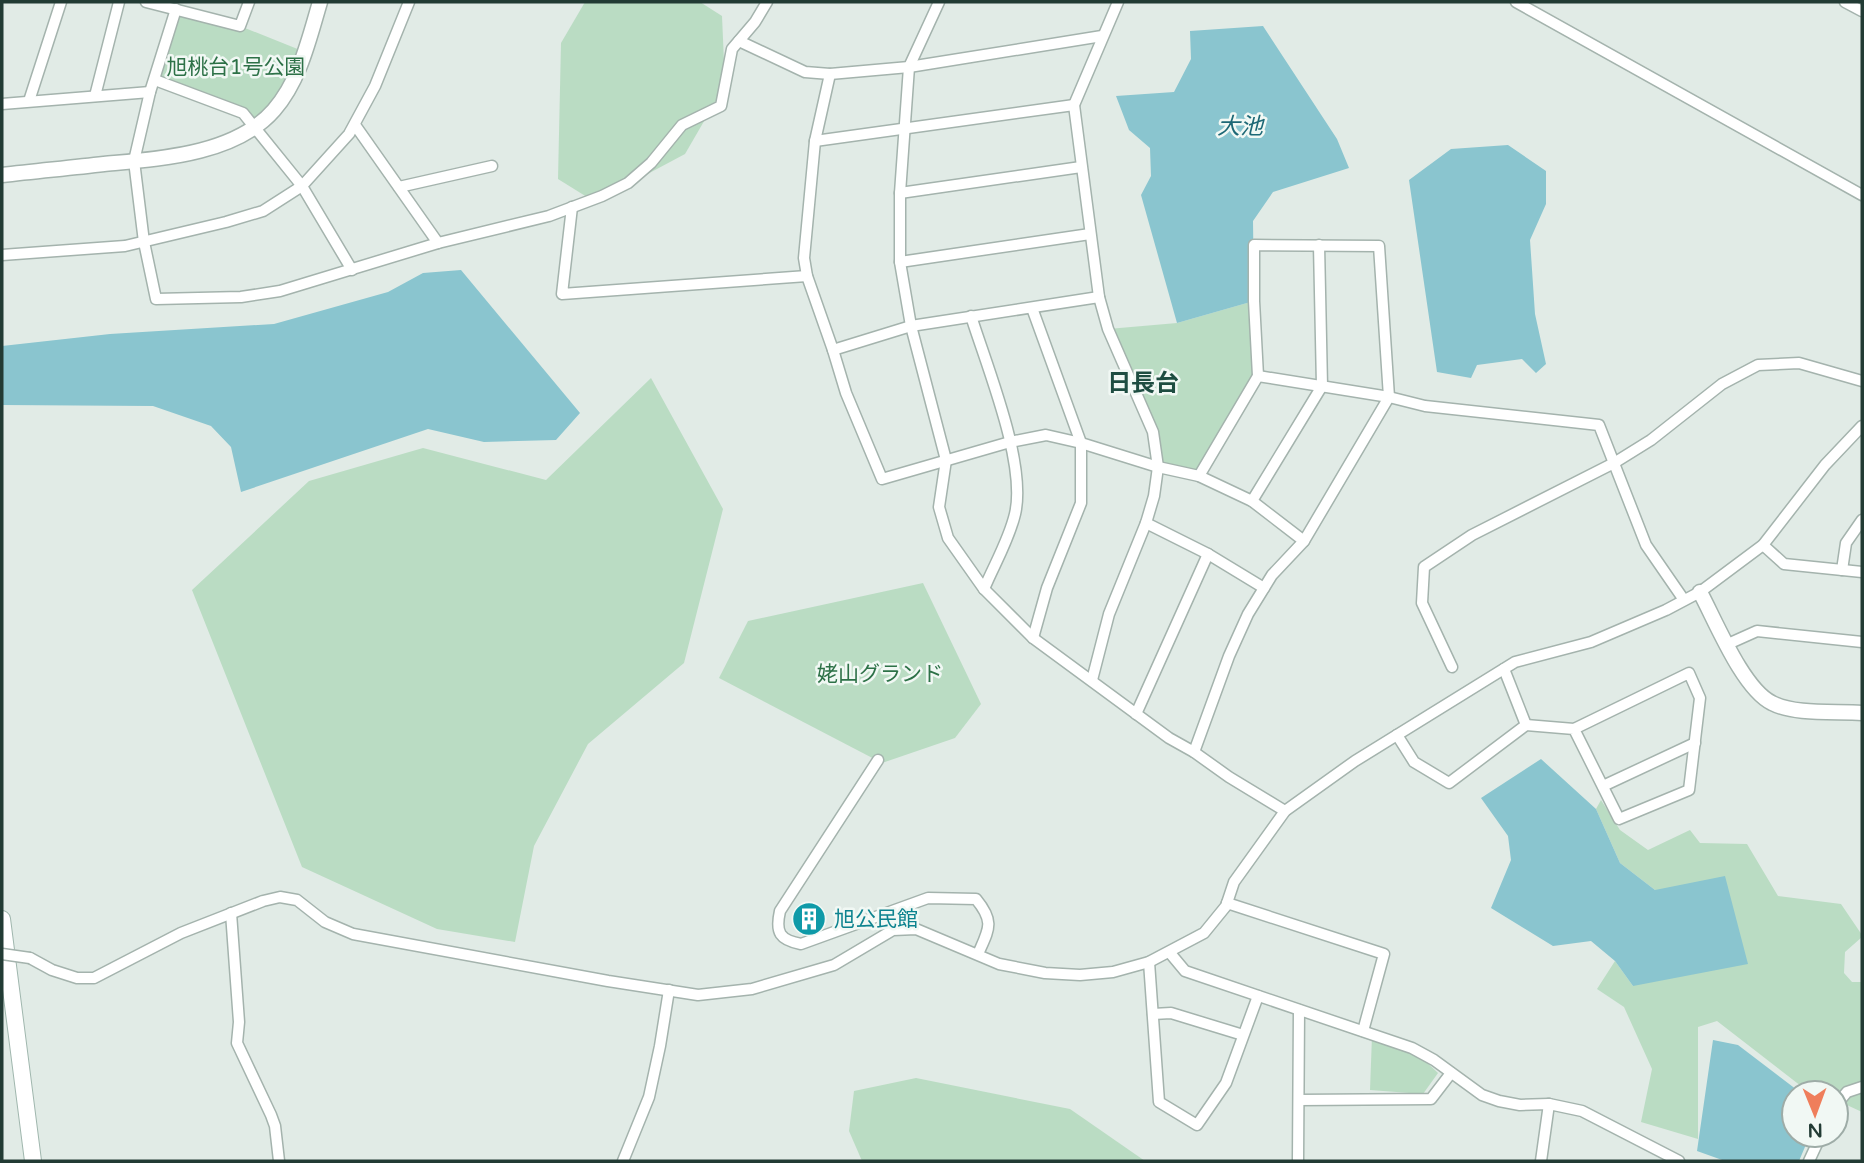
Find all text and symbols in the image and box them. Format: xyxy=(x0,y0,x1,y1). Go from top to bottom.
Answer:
park label: 旭桃台1号公園 xyxy=(166,55,306,80)
water label: 大池 xyxy=(1217,113,1265,141)
district label: 日長台 xyxy=(1107,369,1179,398)
park label: 姥山グランド xyxy=(817,662,943,687)
building icon: 旭公民館 xyxy=(790,900,828,938)
place label: 旭公民館 xyxy=(834,907,918,932)
north arrow xyxy=(1780,1079,1850,1149)
text: N xyxy=(1807,1119,1823,1141)

